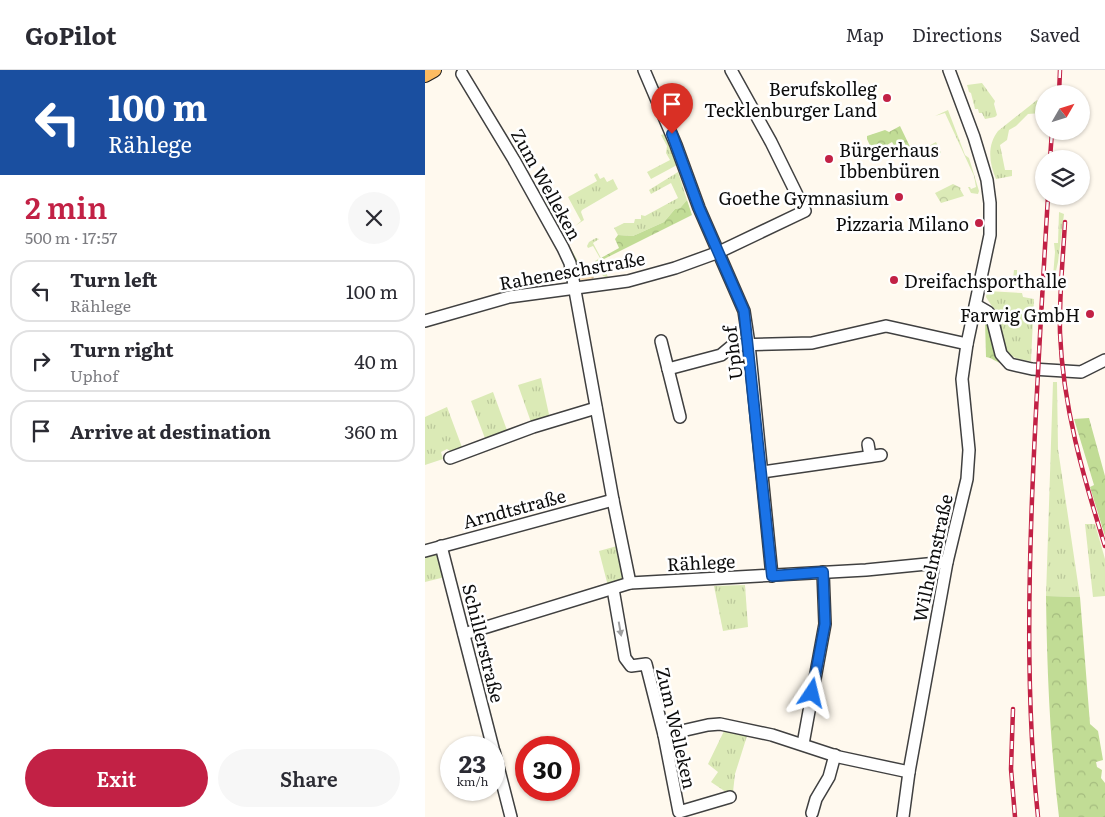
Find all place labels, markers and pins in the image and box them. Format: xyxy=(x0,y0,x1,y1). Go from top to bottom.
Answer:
place label: Berufskolleg Tecklenburger Land xyxy=(704,75,878,123)
pin xyxy=(651,83,693,134)
marker: Berufskolleg Tecklenburger Land xyxy=(881,92,893,104)
place label: Bürgerhaus Ibbenbüren xyxy=(839,136,940,184)
marker: Bürgerhaus Ibbenbüren xyxy=(823,153,835,165)
place label: Goethe Gymnasium xyxy=(719,184,889,211)
marker: Goethe Gymnasium xyxy=(893,191,905,203)
place label: Pizzaria Milano xyxy=(836,210,969,237)
marker: Pizzaria Milano xyxy=(973,217,985,229)
place label: Dreifachsporthalle xyxy=(904,267,1067,294)
marker: Dreifachsporthalle xyxy=(888,274,900,286)
place label: Farwig GmbH xyxy=(960,301,1080,328)
marker: Farwig GmbH xyxy=(1084,308,1096,320)

